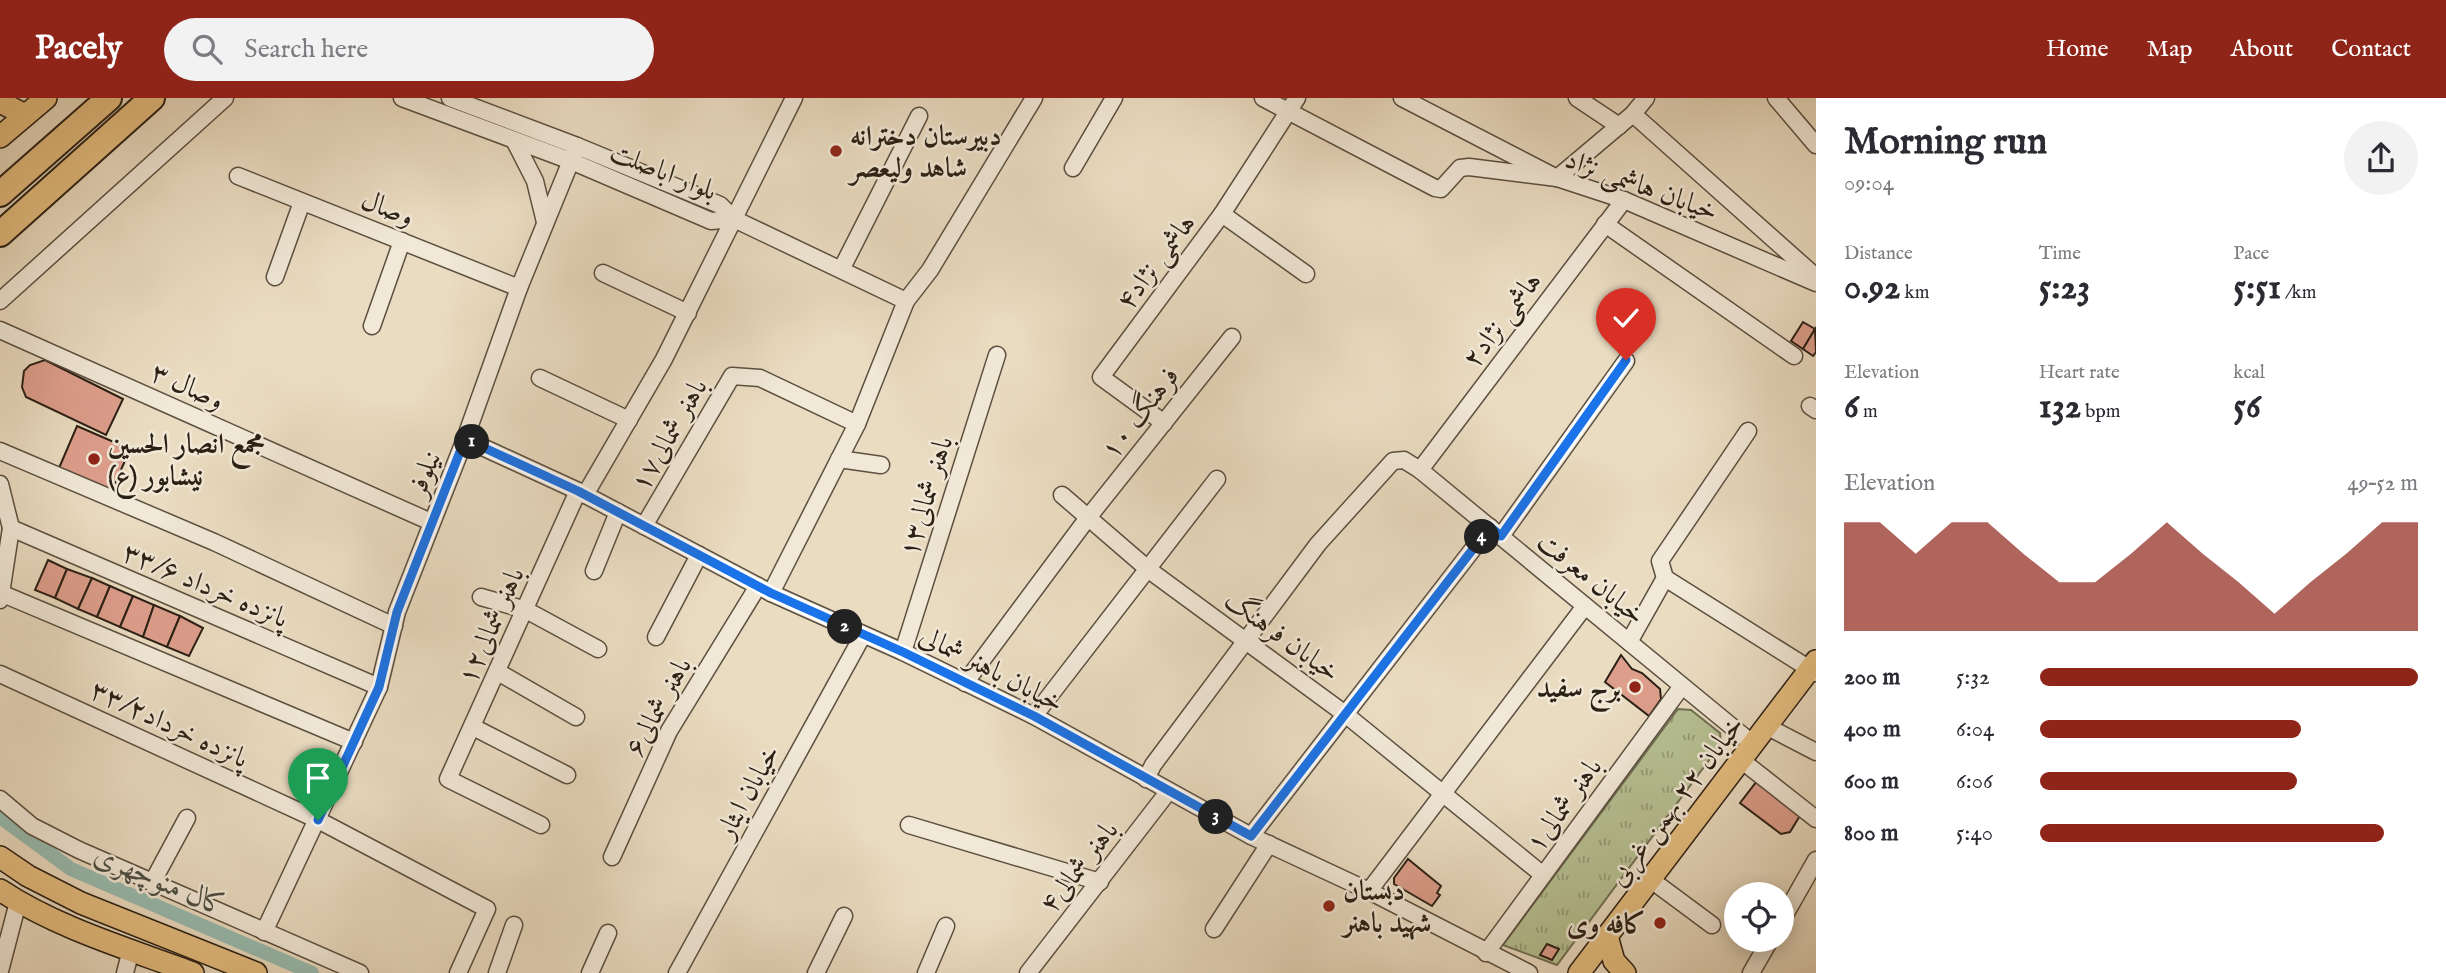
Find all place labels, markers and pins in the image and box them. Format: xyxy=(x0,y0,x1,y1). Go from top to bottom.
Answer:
place label: دبیرستان دخترانه شاهد ولیعصر xyxy=(847,120,1002,187)
marker: دبیرستان دخترانه شاهد ولیعصر xyxy=(828,143,844,159)
pin xyxy=(1596,288,1656,360)
pin: 1 xyxy=(454,424,490,460)
place label: مجمع انصار الحسین (ع) نیشابور xyxy=(108,428,265,499)
marker: مجمع انصار الحسین (ع) نیشابور xyxy=(86,451,102,467)
pin: 4 xyxy=(1464,520,1500,555)
pin: 2 xyxy=(828,610,862,644)
place label: برج سفید xyxy=(1536,672,1621,713)
marker: برج سفید xyxy=(1627,679,1643,695)
pin xyxy=(288,748,348,820)
pin: 3 xyxy=(1198,800,1234,834)
place label: دبستان شهید باهنر xyxy=(1340,875,1431,942)
marker: دبستان شهید باهنر xyxy=(1321,898,1337,914)
place label: کافه وی xyxy=(1567,908,1646,943)
marker: کافه وی xyxy=(1652,915,1668,931)

